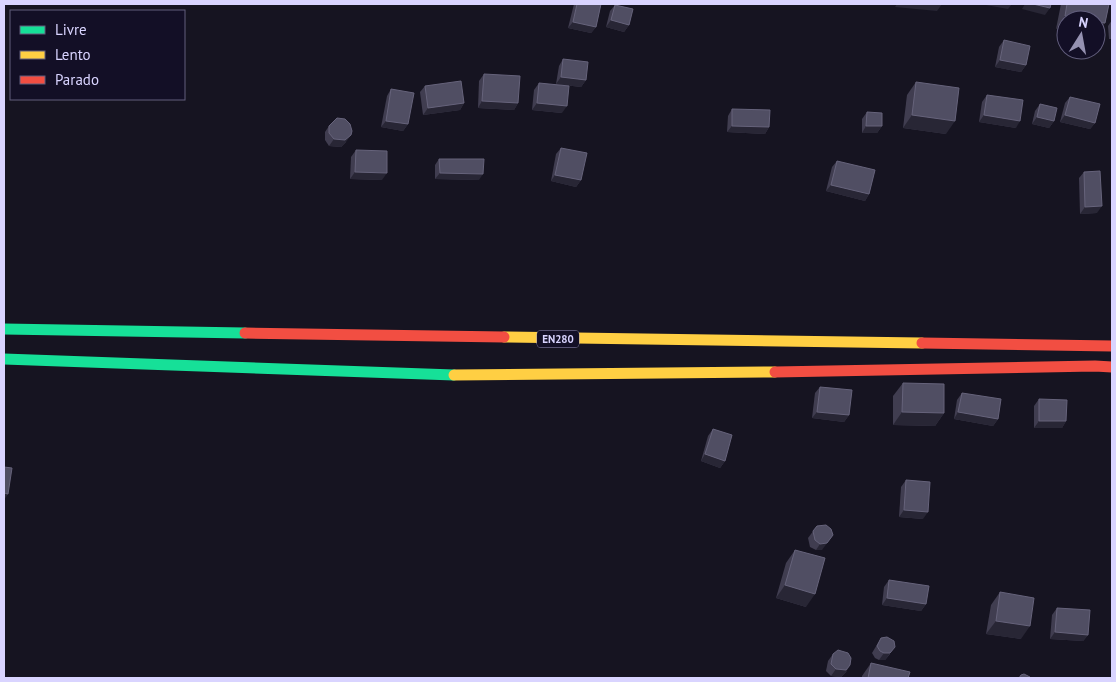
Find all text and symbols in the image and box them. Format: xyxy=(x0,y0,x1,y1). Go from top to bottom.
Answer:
legend xyxy=(10,10,185,100)
north arrow xyxy=(1056,10,1106,60)
text: N xyxy=(1077,13,1090,32)
text: Livre xyxy=(55,20,87,39)
text: Lento xyxy=(55,45,91,64)
text: Parado xyxy=(55,70,99,89)
road number: EN280 xyxy=(537,330,579,348)

